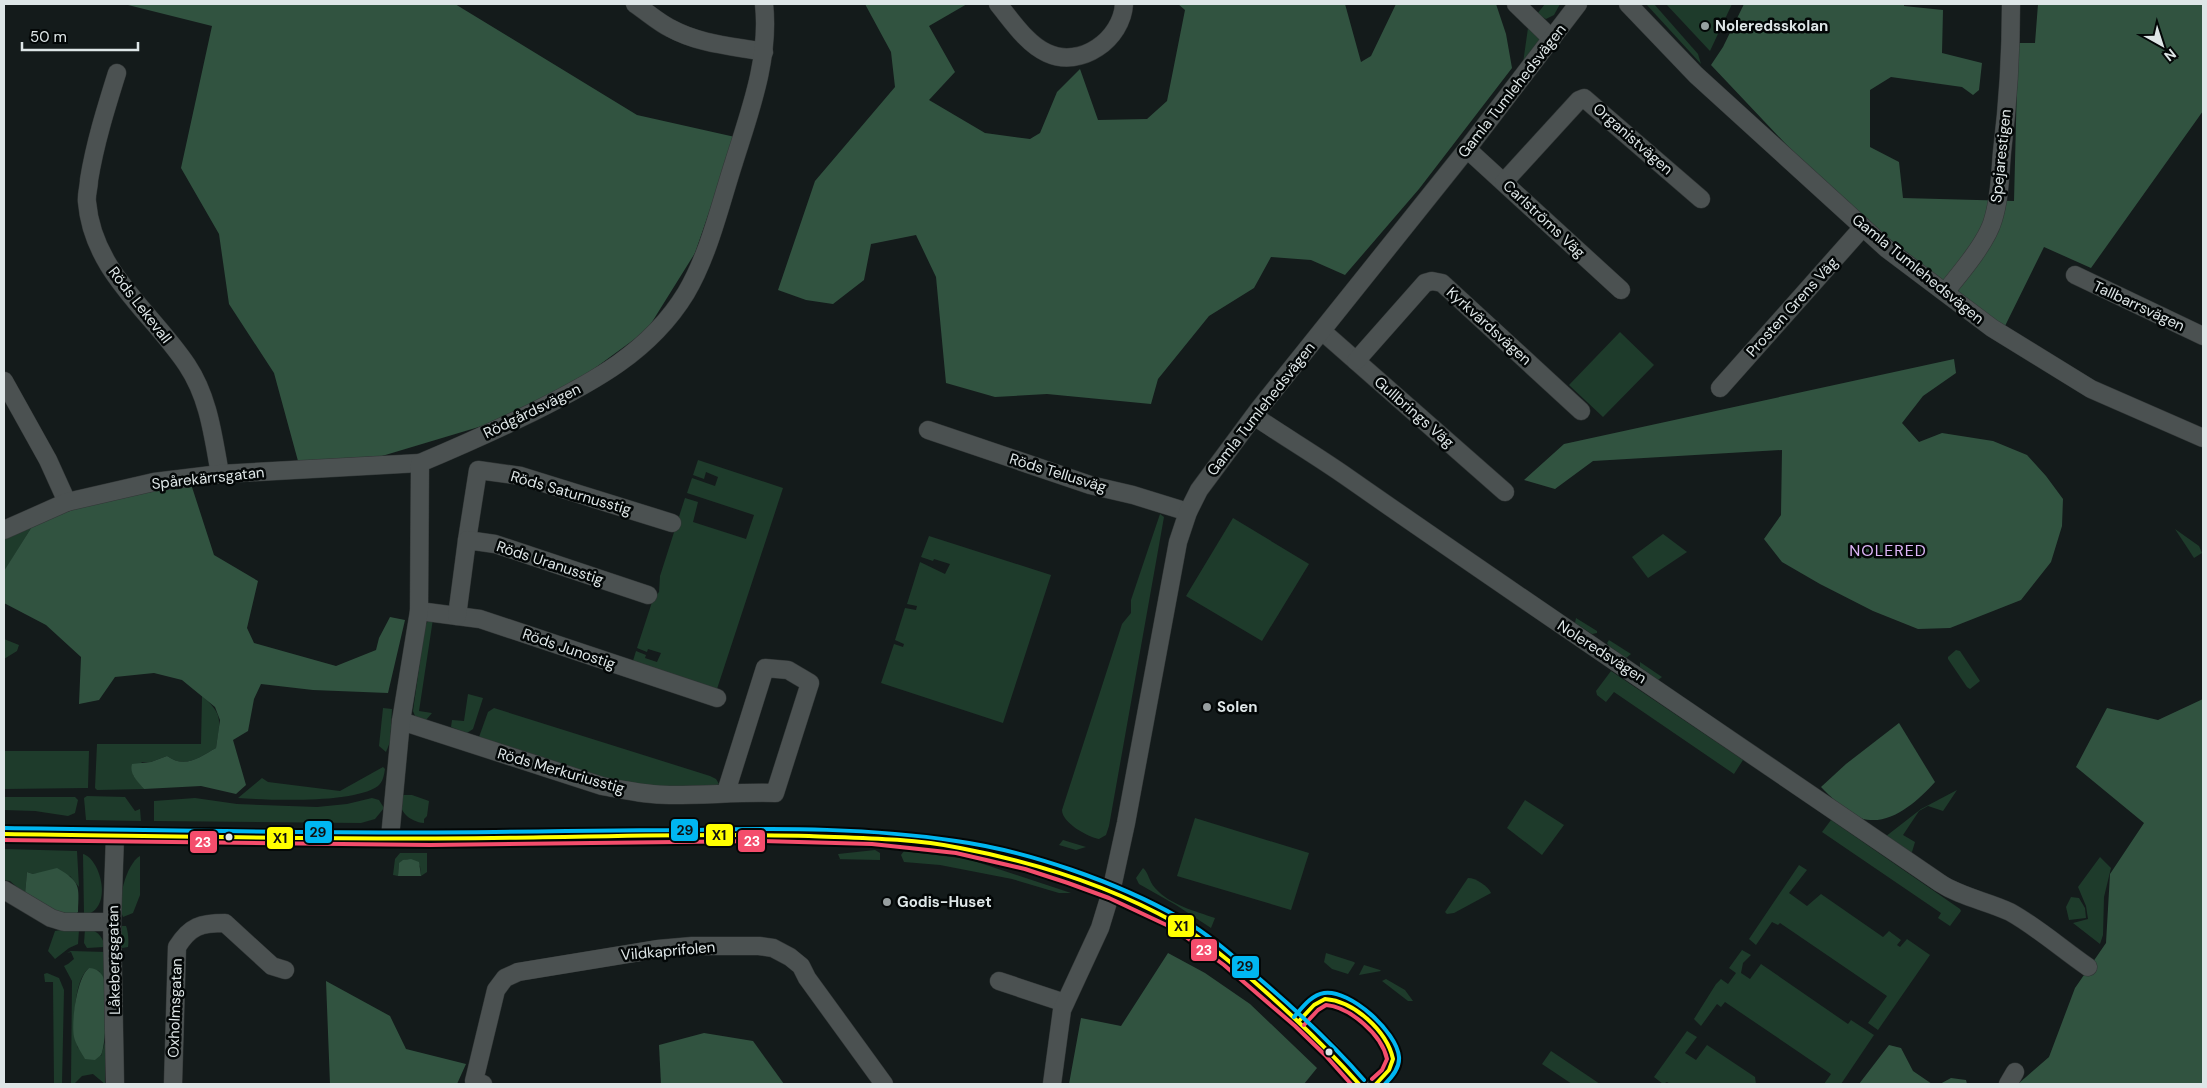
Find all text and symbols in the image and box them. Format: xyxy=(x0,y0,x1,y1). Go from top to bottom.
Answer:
place label: Noleredsskolan xyxy=(1715,16,1828,36)
scale bar xyxy=(22,20,139,52)
street label: Gamla Tumlehedsvägen xyxy=(1453,20,1571,162)
marker: Noleredsskolan xyxy=(1699,20,1711,32)
north arrow xyxy=(2137,20,2187,70)
text: 50 m xyxy=(30,27,67,47)
text: N xyxy=(2161,45,2180,65)
street label: Organistvägen xyxy=(1589,99,1677,179)
street label: Spejarestigen xyxy=(1986,108,2016,204)
street label: Carlströms Väg xyxy=(1499,176,1589,262)
street label: Gamla Tumlehedsvägen xyxy=(1848,209,1988,329)
street label: Prosten Grens Väg xyxy=(1742,253,1842,361)
street label: Röds Lekevall xyxy=(104,263,176,347)
street label: Tallbarrsvägen xyxy=(2090,276,2188,336)
street label: Kyrkvärdsvägen xyxy=(1442,282,1536,370)
street label: Gamla Tumlehedsvägen xyxy=(1202,338,1320,480)
street label: Gullbrings Väg xyxy=(1370,372,1458,452)
street label: Rödgårdsvägen xyxy=(480,379,584,443)
street label: Röds Tellusväg xyxy=(1007,449,1109,497)
street label: Spårekärrsgatan xyxy=(151,462,265,494)
street label: Röds Saturnusstig xyxy=(508,466,634,520)
street label: Röds Uranusstig xyxy=(494,536,606,590)
district label: NOLERED xyxy=(1849,540,1927,561)
street label: Noleredsvägen xyxy=(1554,616,1650,688)
street label: Röds Junostig xyxy=(520,624,618,674)
place label: Solen xyxy=(1217,697,1258,717)
marker: Solen xyxy=(1201,701,1213,713)
street label: Röds Merkuriusstig xyxy=(495,743,627,799)
line badge: 29 xyxy=(670,818,699,842)
line badge: 29 xyxy=(304,820,333,844)
text: 29 xyxy=(677,821,694,839)
text: 29 xyxy=(310,823,327,841)
line badge: X1 xyxy=(705,823,734,847)
line badge: X1 xyxy=(266,826,294,850)
text: X1 xyxy=(712,826,726,844)
text: X1 xyxy=(273,829,287,847)
line badge: 23 xyxy=(737,829,766,853)
line badge: 23 xyxy=(189,830,218,854)
unlabelled marker xyxy=(224,832,234,842)
text: 23 xyxy=(744,832,760,850)
text: 23 xyxy=(195,833,211,851)
place label: Godis-Huset xyxy=(897,892,992,912)
marker: Godis-Huset xyxy=(881,896,893,908)
street label: Låkebergsgatan xyxy=(103,905,125,1015)
line badge: X1 xyxy=(1167,914,1195,938)
text: X1 xyxy=(1174,917,1188,935)
street label: Vildkaprifolen xyxy=(620,937,716,965)
line badge: 23 xyxy=(1190,938,1218,962)
text: 23 xyxy=(1196,941,1212,959)
line badge: 29 xyxy=(1231,955,1260,979)
text: 29 xyxy=(1237,957,1254,975)
street label: Oxholmsgatan xyxy=(163,958,187,1058)
unlabelled marker xyxy=(1324,1047,1334,1057)

